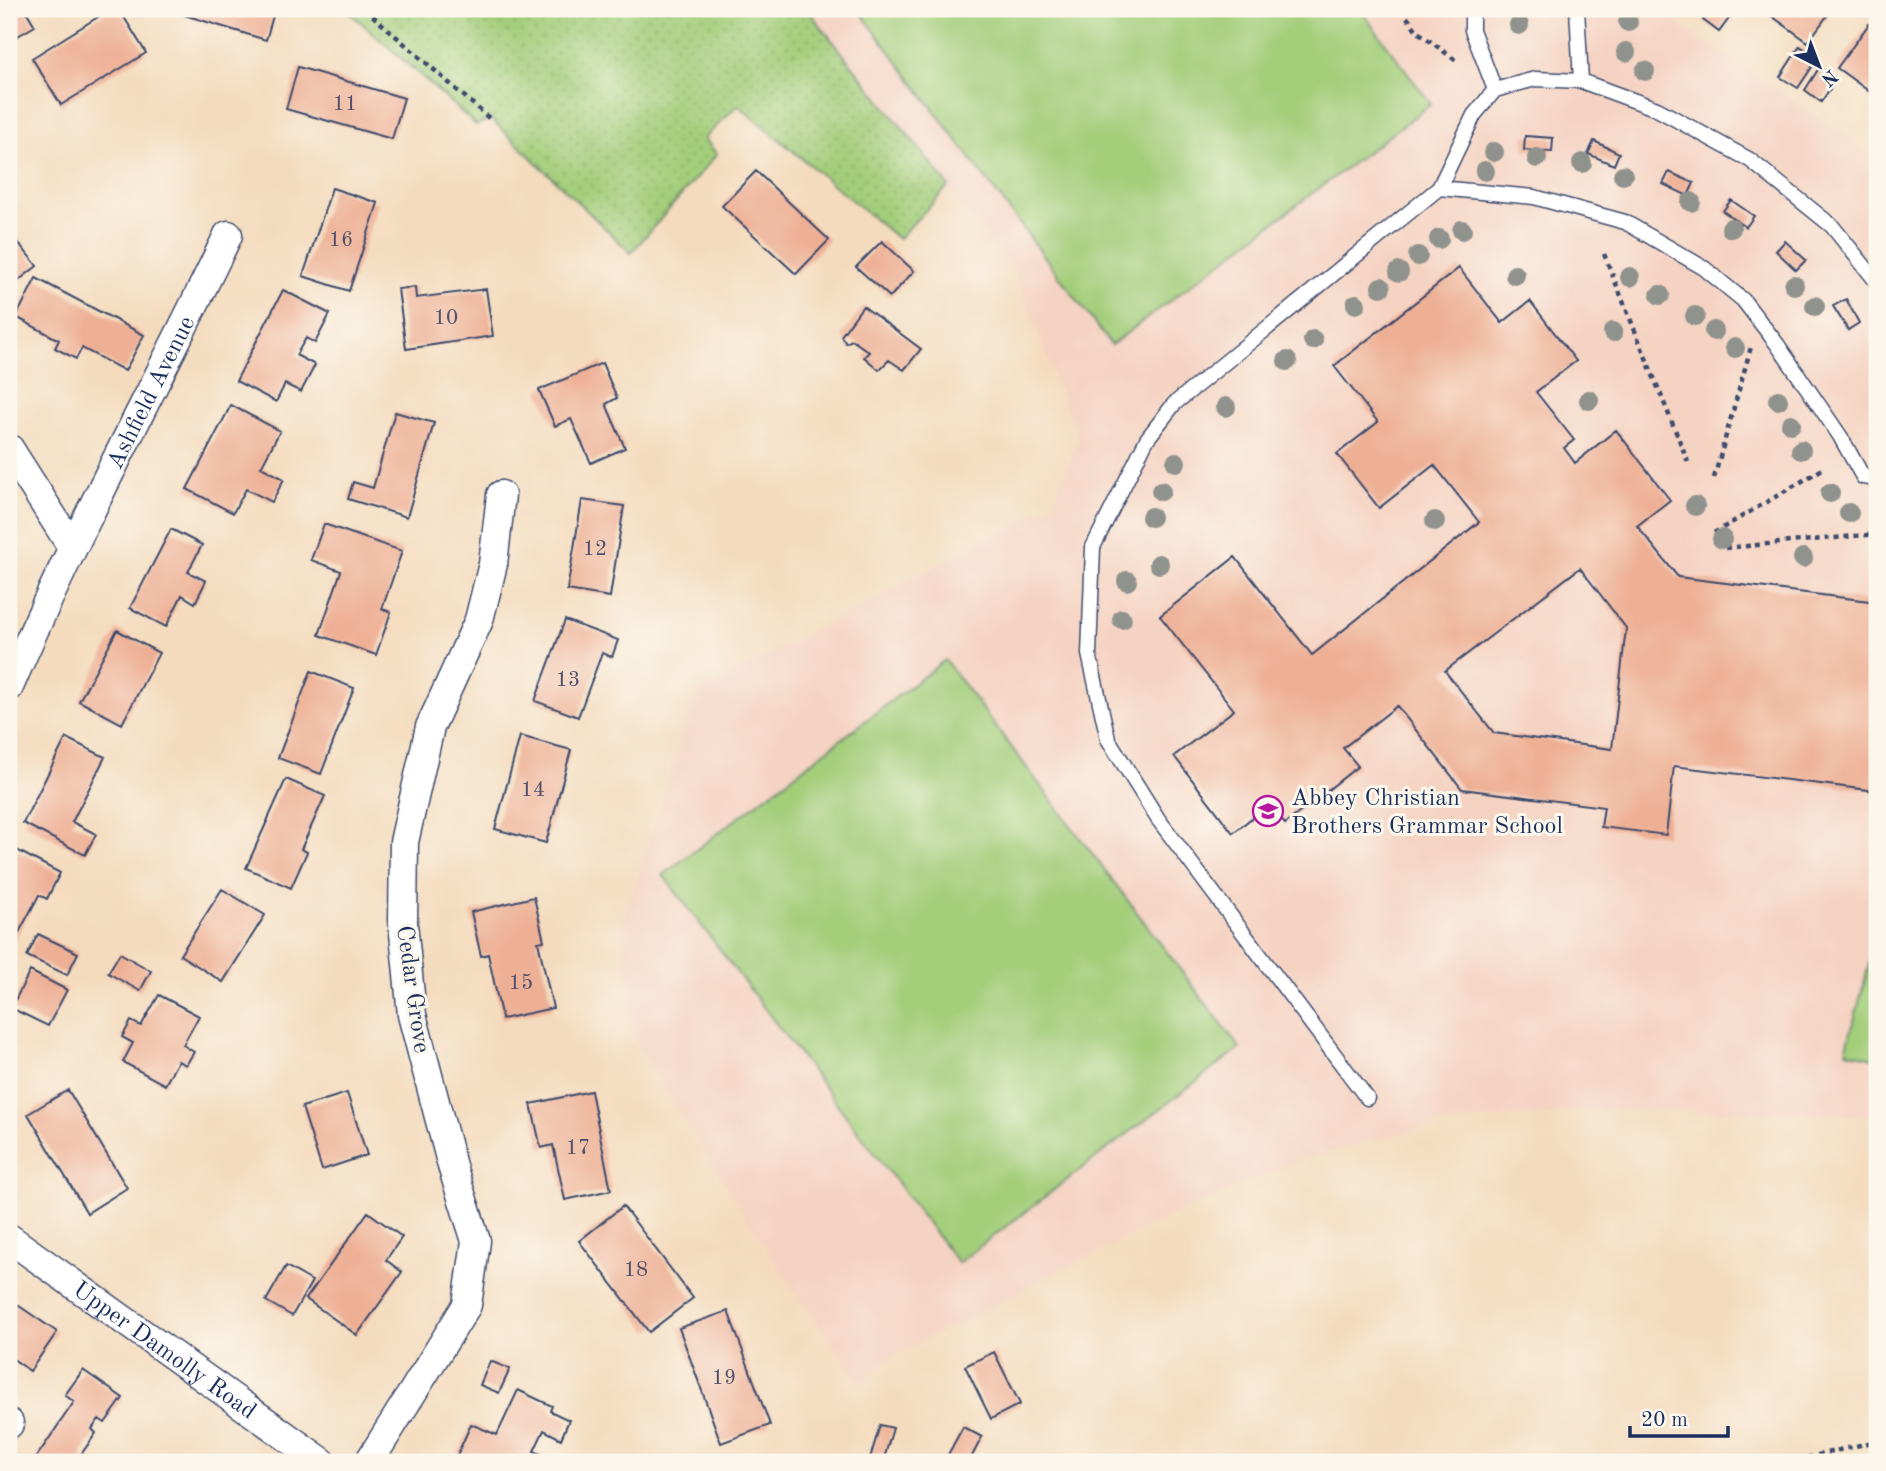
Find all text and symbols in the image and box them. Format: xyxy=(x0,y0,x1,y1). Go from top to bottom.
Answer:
north arrow xyxy=(1784,32,1854,102)
text: N xyxy=(1817,65,1840,89)
house number: 11 xyxy=(333,94,357,115)
house number: 16 xyxy=(329,230,353,251)
house number: 10 xyxy=(434,308,458,329)
street label: Ashfield Avenue xyxy=(104,313,200,473)
house number: 12 xyxy=(583,539,607,560)
house number: 13 xyxy=(556,670,580,691)
house number: 14 xyxy=(521,780,545,801)
place label: Abbey Christian Brothers Grammar School xyxy=(1291,787,1563,839)
school or university icon: Abbey Christian Brothers Grammar School xyxy=(1251,794,1285,828)
street label: Cedar Grove xyxy=(391,924,433,1055)
house number: 15 xyxy=(509,973,533,994)
house number: 17 xyxy=(566,1138,590,1159)
house number: 18 xyxy=(624,1260,648,1281)
street label: Upper Damolly Road xyxy=(68,1278,260,1425)
house number: 19 xyxy=(712,1368,736,1389)
scale bar xyxy=(1630,1394,1728,1438)
text: 20 m xyxy=(1641,1410,1688,1431)

